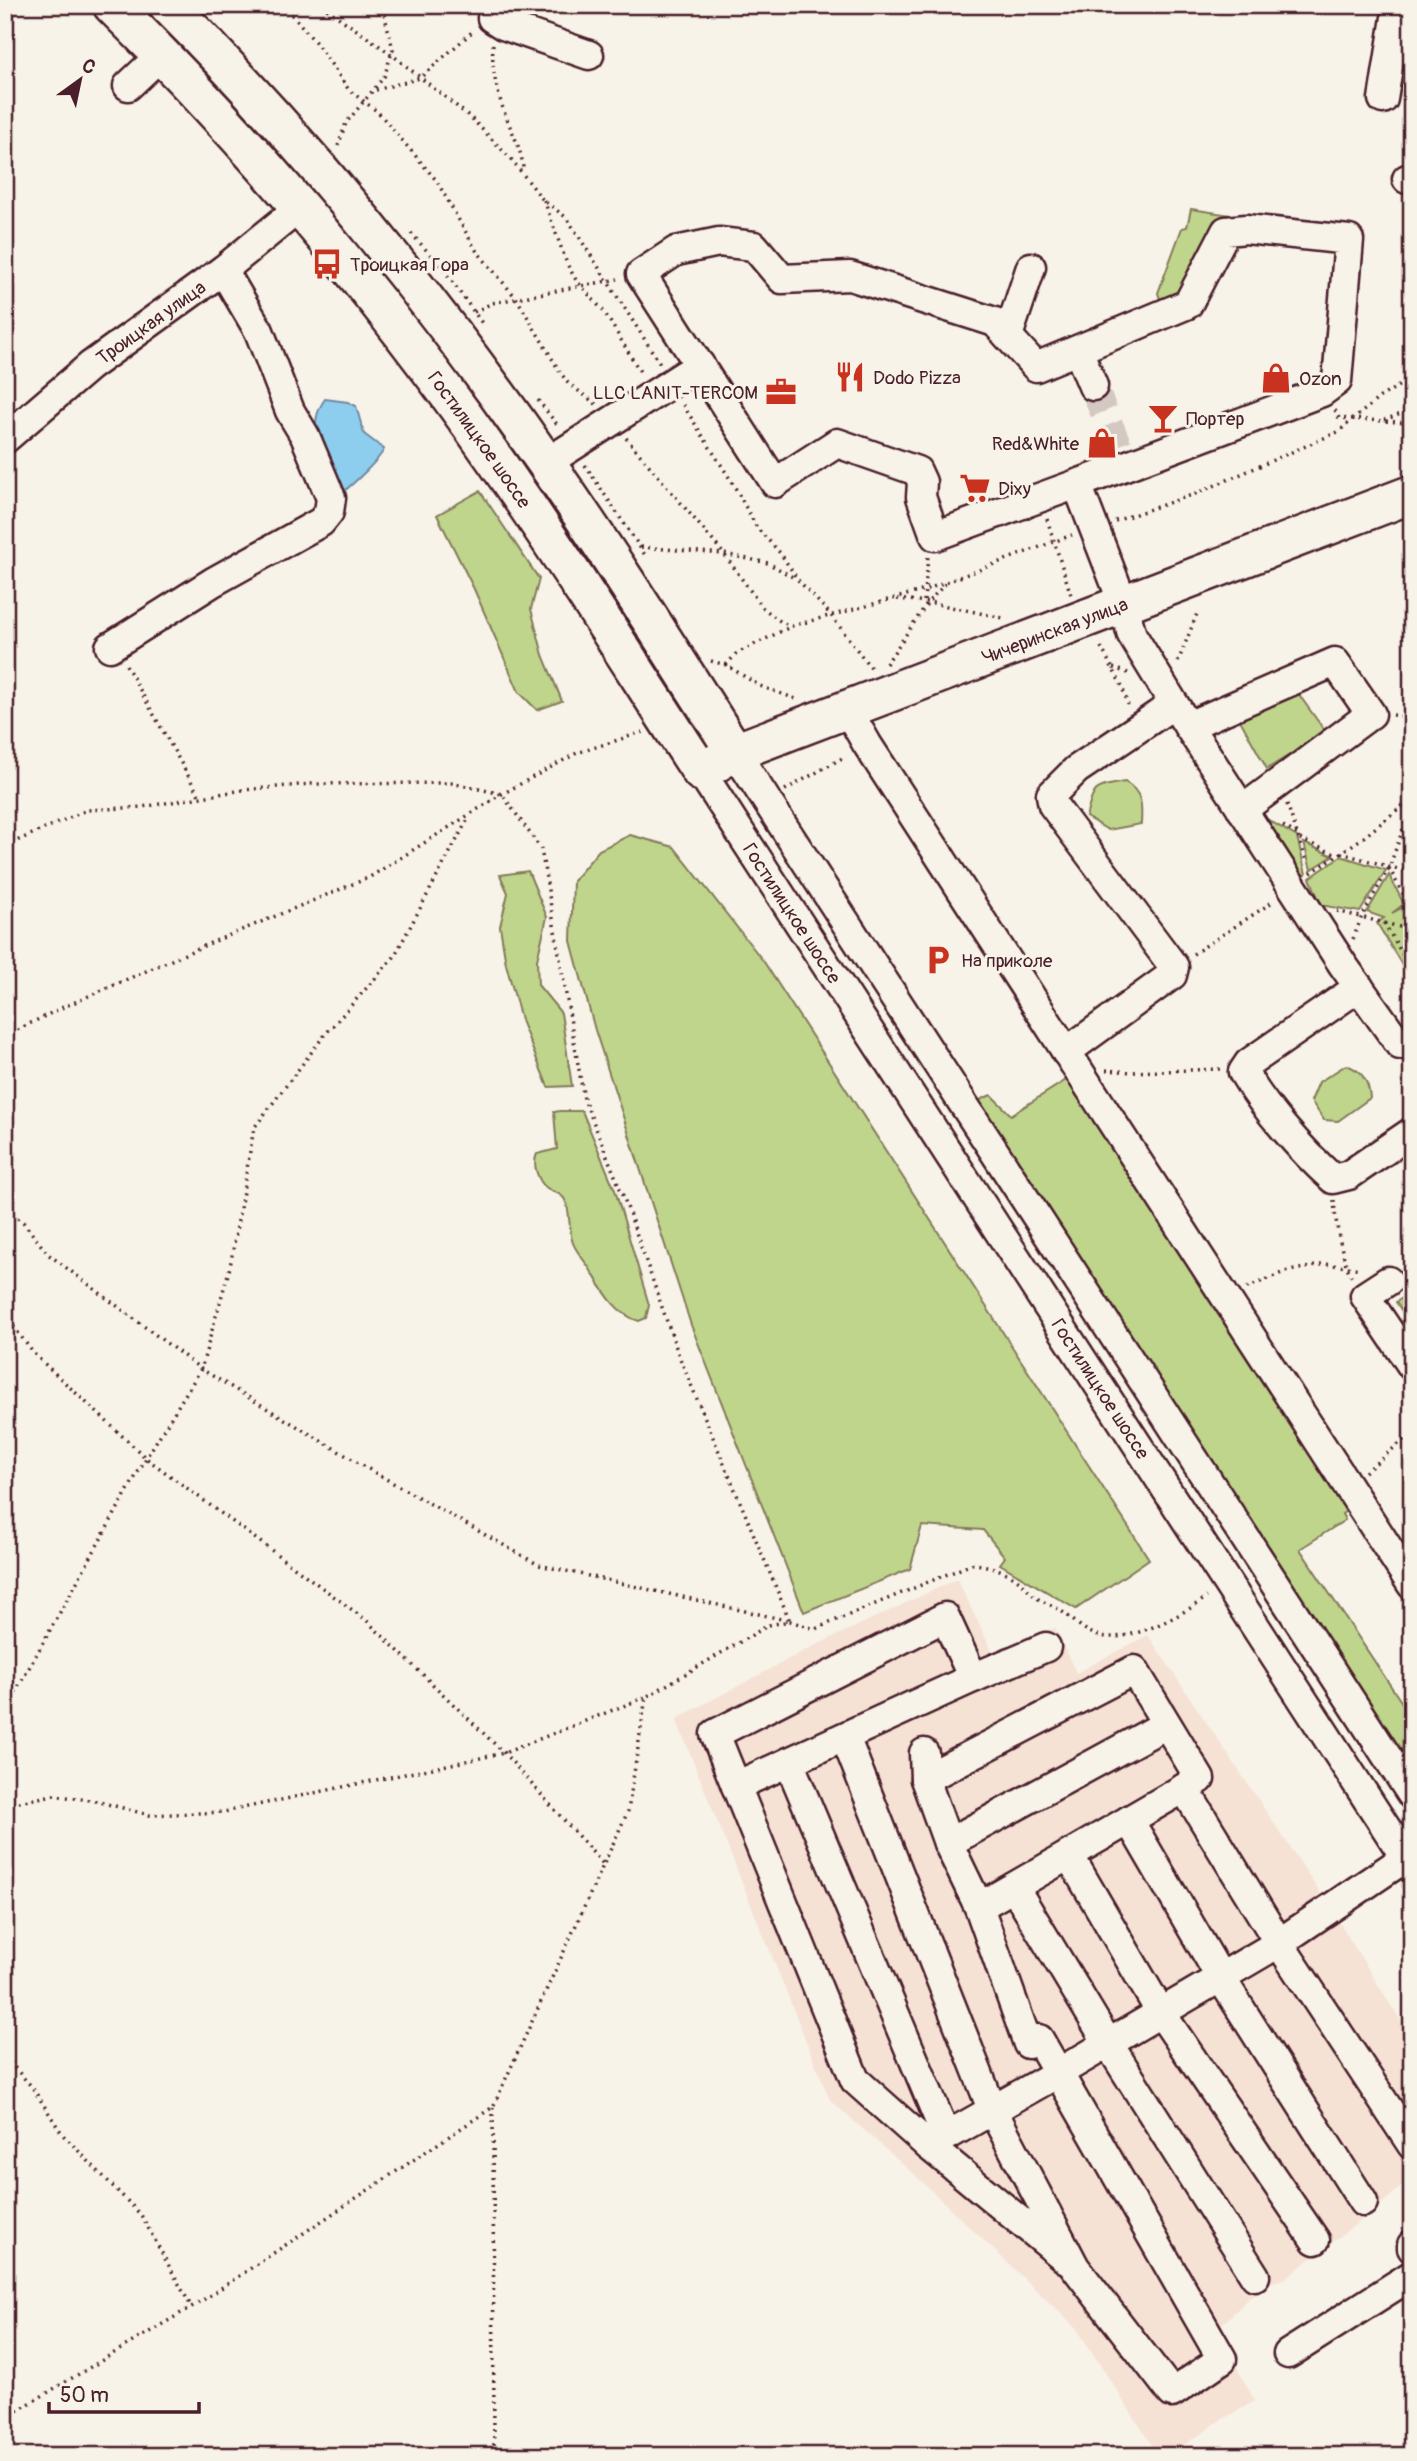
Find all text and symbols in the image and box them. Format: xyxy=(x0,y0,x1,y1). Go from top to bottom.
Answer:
north arrow xyxy=(46,46,116,116)
text: С xyxy=(77,53,100,80)
bus stop icon: Троицкая Гора xyxy=(310,247,344,281)
place label: Троицкая Гора xyxy=(350,253,469,277)
street label: Троицкая улица xyxy=(92,275,211,370)
restaurant icon: Dodo Pizza xyxy=(833,360,867,394)
shop icon: Ozon xyxy=(1259,361,1293,395)
place label: Dodo Pizza xyxy=(873,366,961,390)
street label: Гостилицкое шоссе xyxy=(422,367,536,514)
place label: Ozon xyxy=(1299,367,1342,391)
office icon: LLC LANIT-TERCOM xyxy=(764,375,798,409)
place label: LLC LANIT-TERCOM xyxy=(593,381,758,405)
bar icon: Портер xyxy=(1146,401,1180,435)
place label: Портер xyxy=(1186,407,1244,431)
shop icon: Red&White xyxy=(1085,426,1119,460)
place label: Red&White xyxy=(992,432,1080,456)
supermarket icon: Dixy xyxy=(958,471,992,505)
place label: Dixy xyxy=(998,477,1031,501)
street label: Чичеринская улица xyxy=(979,592,1132,670)
street label: Гостилицкое шоссе xyxy=(737,839,846,989)
parking icon: На приколе xyxy=(921,943,955,977)
place label: На приколе xyxy=(961,949,1053,973)
street label: Гостилицкое шоссе xyxy=(1046,1314,1155,1465)
scale bar xyxy=(49,2370,200,2414)
text: 50 m xyxy=(60,2382,109,2409)

